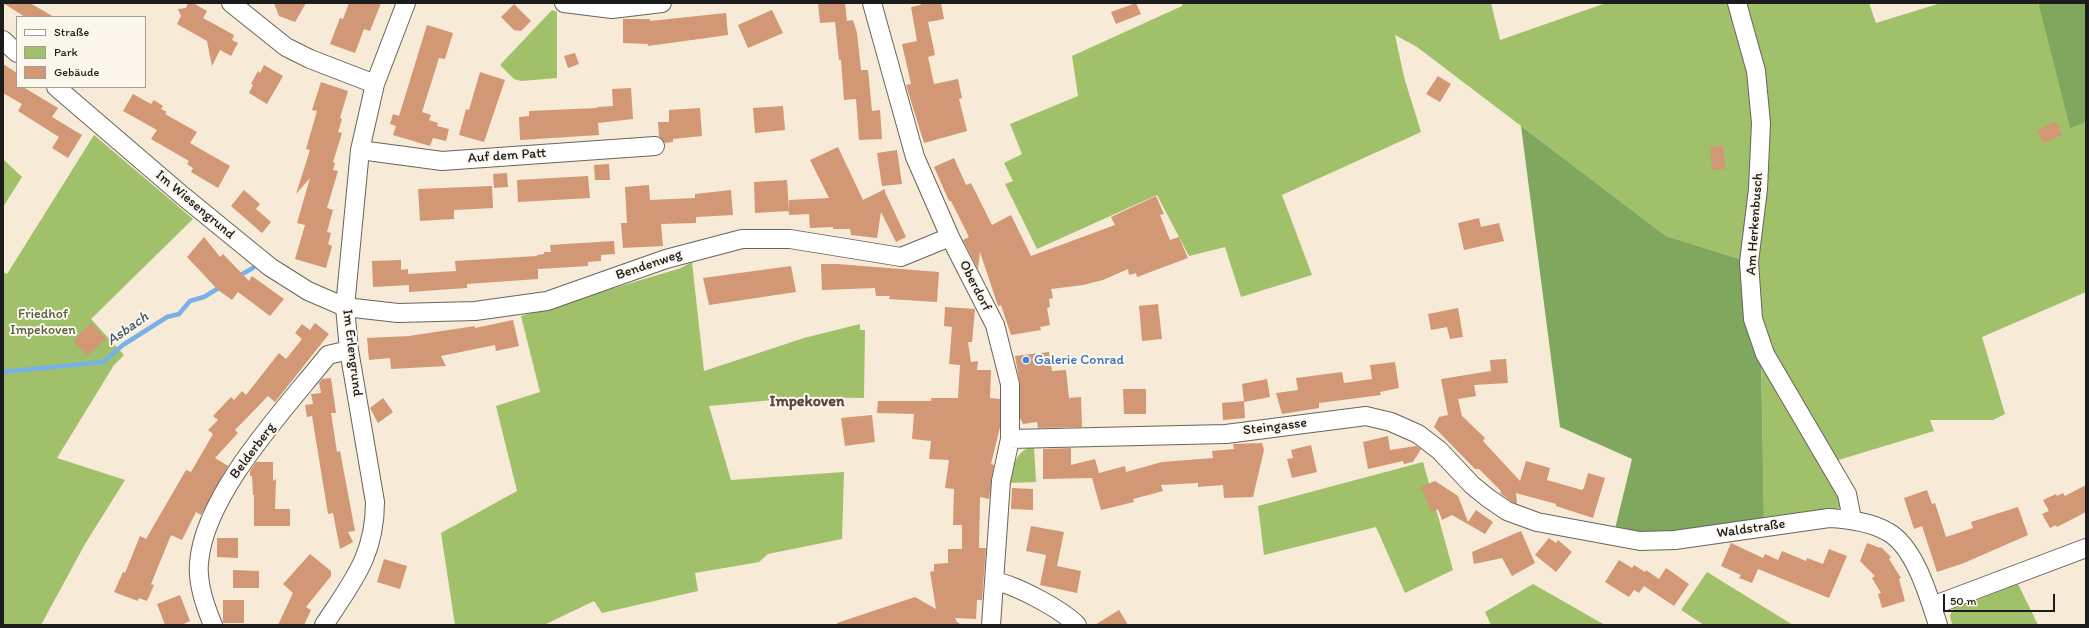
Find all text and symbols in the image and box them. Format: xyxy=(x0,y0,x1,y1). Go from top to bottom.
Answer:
legend xyxy=(16,16,146,88)
text: Straße xyxy=(54,25,89,39)
text: Park xyxy=(54,45,78,59)
text: Gebäude xyxy=(54,65,99,79)
street label: Auf dem Patt xyxy=(467,145,547,167)
street label: Im Wiesengrund xyxy=(152,167,238,243)
street label: Am Herkenbusch xyxy=(1743,172,1767,276)
street label: Bendenweg xyxy=(614,246,684,284)
street label: Oberdorf xyxy=(955,258,995,314)
park label: Friedhof Impekoven xyxy=(10,306,76,338)
water label: Asbach xyxy=(104,308,152,350)
street label: Im Erlengrund xyxy=(338,308,366,398)
place label: Galerie Conrad xyxy=(1034,352,1124,368)
marker: Galerie Conrad xyxy=(1021,355,1031,365)
district label: Impekoven xyxy=(770,392,844,412)
street label: Steingasse xyxy=(1242,415,1308,439)
street label: Belderberg xyxy=(226,420,280,482)
street label: Waldstraße xyxy=(1716,516,1786,542)
scale bar xyxy=(1945,586,2057,612)
text: 50 m xyxy=(1950,594,1976,608)

